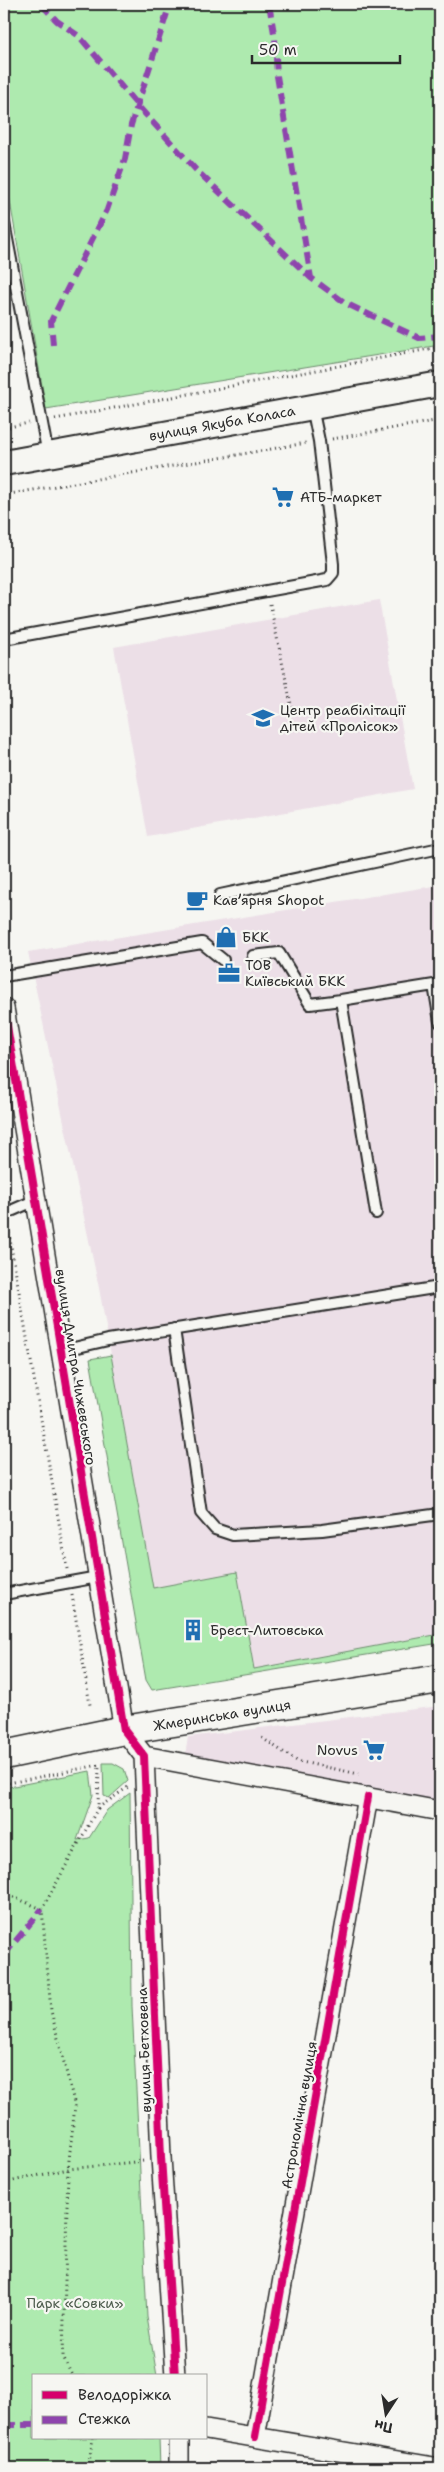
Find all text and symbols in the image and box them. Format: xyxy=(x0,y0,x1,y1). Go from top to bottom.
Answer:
scale bar xyxy=(252,32,399,64)
text: 50 m xyxy=(259,40,297,60)
street label: вулиця Якуба Коласа xyxy=(148,401,297,445)
supermarket icon: АТБ-маркет xyxy=(270,484,296,510)
place label: АТБ-маркет xyxy=(300,488,383,506)
place label: Центр реабілітації дітей «Пролісок» xyxy=(280,701,407,735)
school or university icon: Центр реабілітації дітей «Пролісок» xyxy=(250,705,276,731)
cafe icon: Кавʼярня Shopot xyxy=(184,887,210,913)
place label: Кавʼярня Shopot xyxy=(213,891,324,909)
shop icon: БКК xyxy=(213,924,239,950)
place label: БКК xyxy=(242,928,269,946)
place label: ТОВ Київський БКК xyxy=(245,956,345,990)
office icon: ТОВ Київський БКК xyxy=(216,960,242,986)
street label: вулиця Дмитра Чижевського xyxy=(52,1267,100,1467)
building icon: Брест-Литовська xyxy=(180,1617,206,1643)
place label: Брест-Литовська xyxy=(210,1621,324,1639)
street label: Жмеринська вулиця xyxy=(152,1695,292,1735)
supermarket icon: Novus xyxy=(361,1737,387,1763)
place label: Novus xyxy=(317,1741,358,1759)
street label: вулиця Бетховена xyxy=(133,1987,155,2113)
street label: Астрономічна вулиця xyxy=(277,2040,321,2190)
park label: Парк «Совки» xyxy=(27,2294,123,2312)
legend xyxy=(32,2374,208,2440)
text: Велодоріжка xyxy=(78,2385,172,2405)
north arrow xyxy=(362,2390,412,2440)
text: Стежка xyxy=(78,2409,131,2429)
text: Пн xyxy=(372,2416,394,2437)

